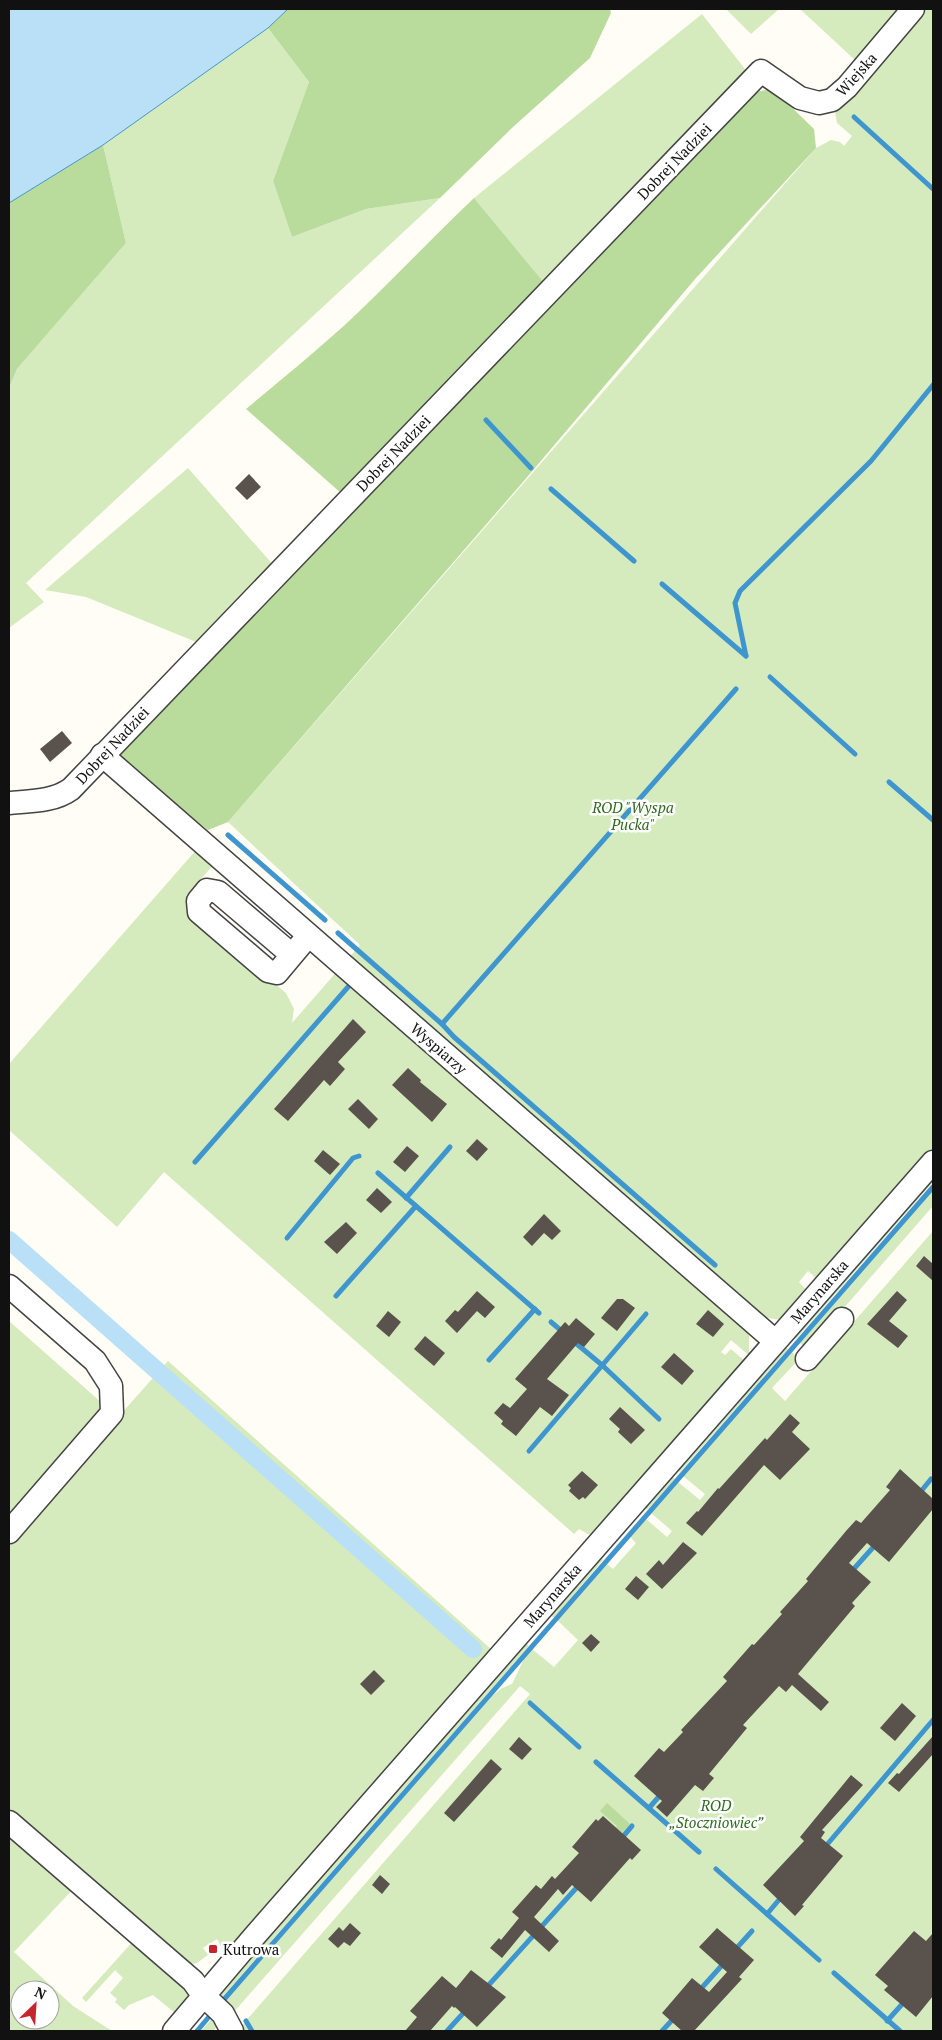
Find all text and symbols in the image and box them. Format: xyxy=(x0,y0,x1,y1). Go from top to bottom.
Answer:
street label: Wiejska xyxy=(831,48,881,100)
street label: Dobrej Nadziei xyxy=(632,118,716,204)
street label: Dobrej Nadziei xyxy=(351,410,435,496)
street label: Dobrej Nadziei xyxy=(71,702,153,788)
park label: ROD "Wyspa Pucka" xyxy=(591,797,674,834)
street label: Wyspiarzy xyxy=(407,1018,472,1078)
street label: Marynarska xyxy=(786,1255,852,1327)
street label: Marynarska xyxy=(519,1559,585,1631)
park label: ROD „Stoczniowiec” xyxy=(669,1795,764,1832)
place label: Kutrowa xyxy=(223,1939,280,1959)
marker: Kutrowa xyxy=(207,1943,219,1955)
north arrow xyxy=(10,1980,60,2030)
text: N xyxy=(32,1982,50,2004)

